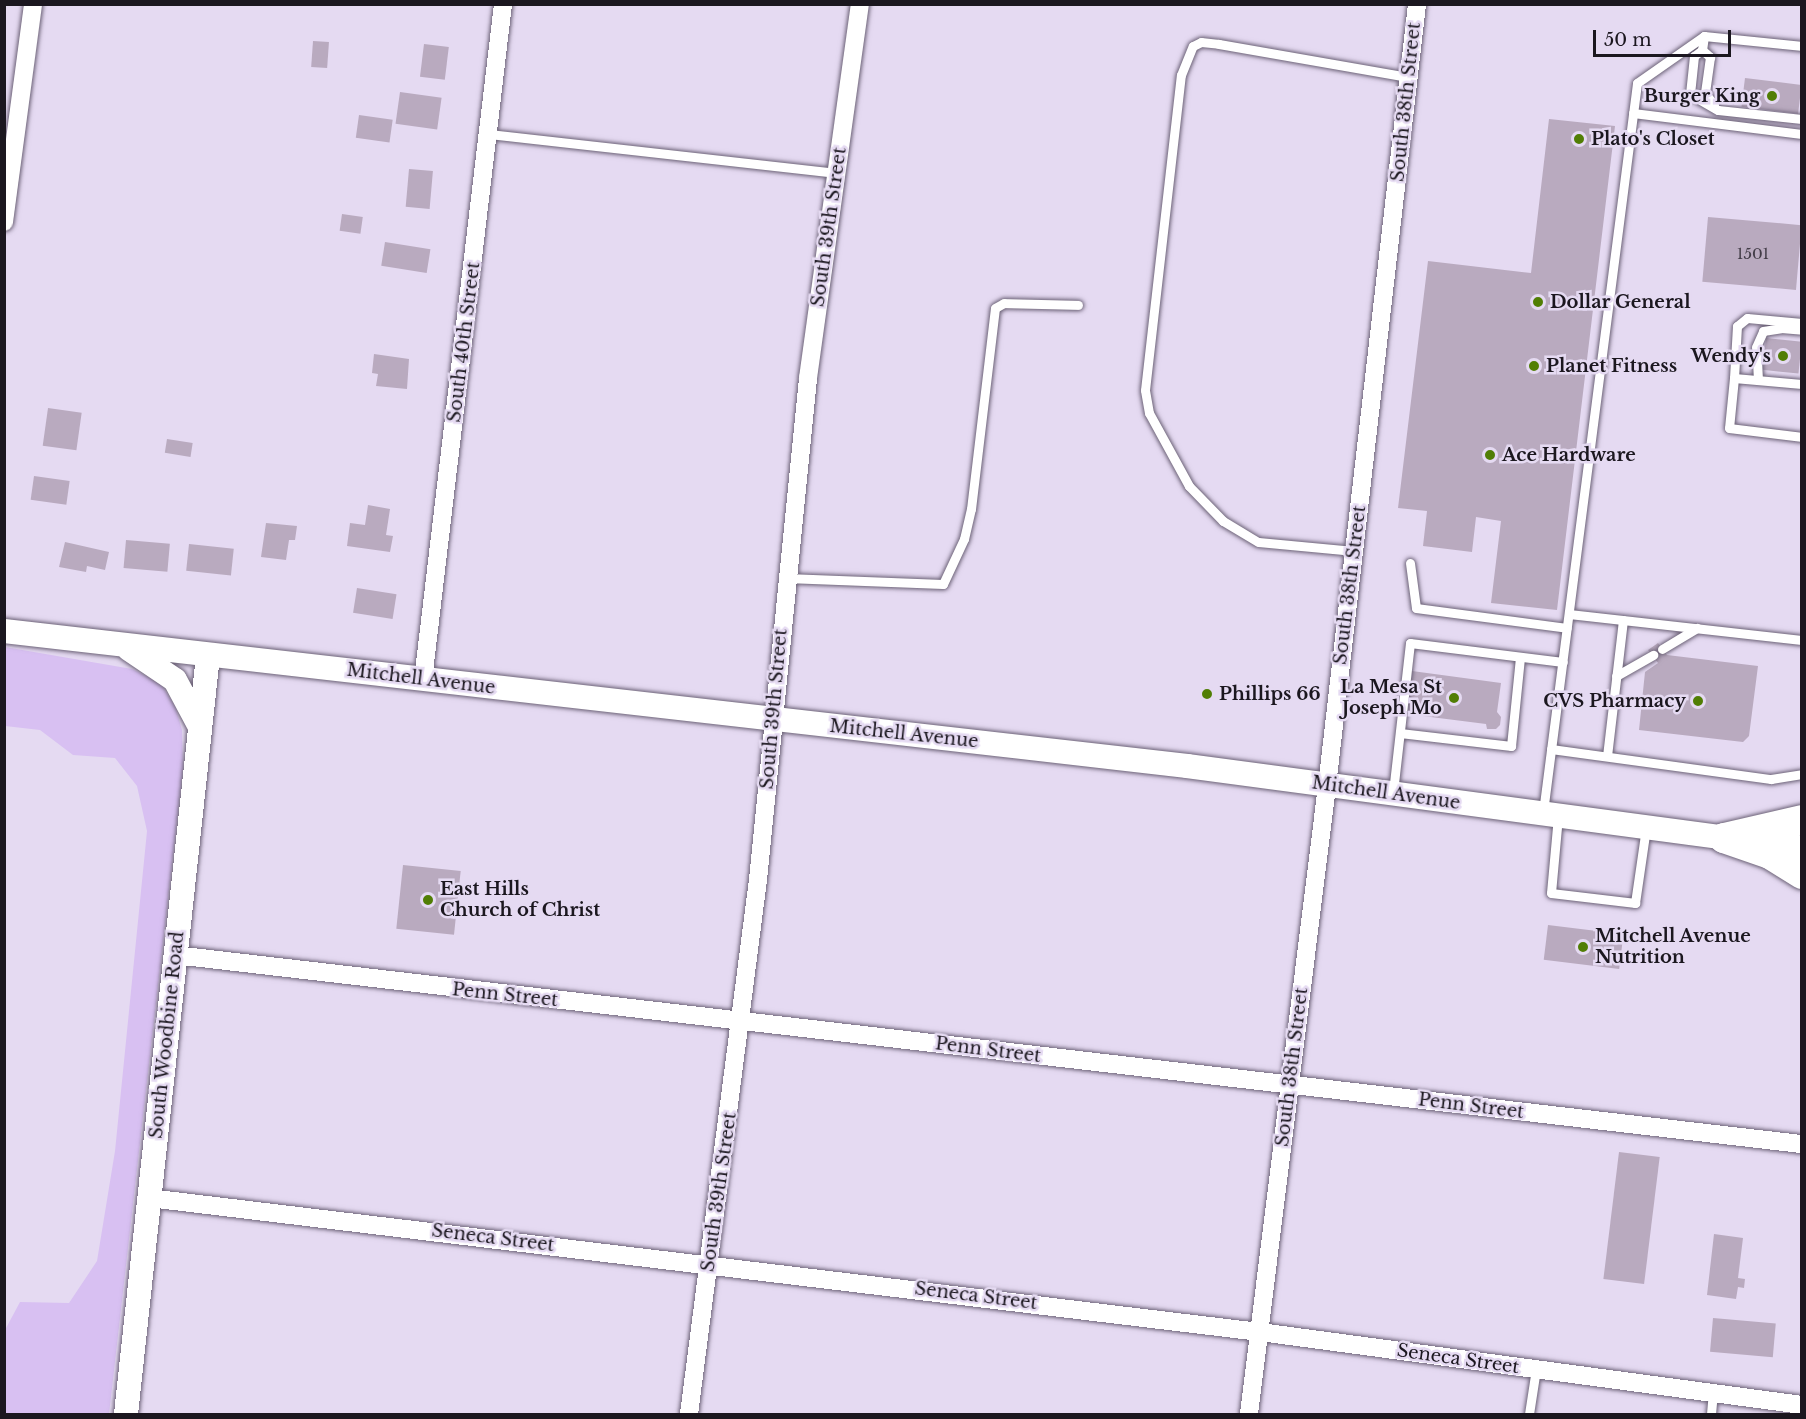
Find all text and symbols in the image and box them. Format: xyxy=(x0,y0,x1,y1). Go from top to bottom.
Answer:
scale bar xyxy=(1596,18,1734,56)
street label: South 38th Street xyxy=(1387,21,1425,183)
text: 50 m xyxy=(1604,29,1652,51)
place label: Burger King xyxy=(1644,85,1760,107)
marker: Burger King xyxy=(1765,89,1779,103)
place label: Plato's Closet xyxy=(1591,128,1715,150)
marker: Plato's Closet xyxy=(1572,132,1586,146)
street label: South 39th Street xyxy=(807,146,851,308)
house number: 1501 xyxy=(1737,245,1769,263)
street label: South 40th Street xyxy=(443,260,485,424)
place label: Dollar General xyxy=(1550,291,1691,313)
marker: Dollar General xyxy=(1531,295,1545,309)
place label: Wendy's xyxy=(1691,345,1771,367)
marker: Wendy's xyxy=(1776,349,1790,363)
place label: Planet Fitness xyxy=(1546,355,1677,377)
marker: Planet Fitness xyxy=(1527,359,1541,373)
place label: Ace Hardware xyxy=(1502,444,1636,466)
marker: Ace Hardware xyxy=(1483,448,1497,462)
street label: South 38th Street xyxy=(1330,504,1370,666)
street label: South 39th Street xyxy=(756,628,792,790)
street label: Mitchell Avenue xyxy=(345,659,497,699)
place label: La Mesa St Joseph Mo xyxy=(1340,677,1442,720)
place label: Phillips 66 xyxy=(1219,683,1321,705)
marker: Phillips 66 xyxy=(1200,687,1214,701)
place label: CVS Pharmacy xyxy=(1543,690,1686,712)
marker: La Mesa St Joseph Mo xyxy=(1447,691,1461,705)
marker: CVS Pharmacy xyxy=(1691,694,1705,708)
street label: Mitchell Avenue xyxy=(828,715,980,753)
street label: Mitchell Avenue xyxy=(1310,772,1462,814)
place label: East Hills Church of Christ xyxy=(440,879,600,922)
marker: East Hills Church of Christ xyxy=(421,893,435,907)
place label: Mitchell Avenue Nutrition xyxy=(1595,926,1751,968)
street label: South Woodbine Road xyxy=(145,930,189,1140)
marker: Mitchell Avenue Nutrition xyxy=(1576,940,1590,954)
street label: Penn Street xyxy=(451,979,559,1011)
street label: South 38th Street xyxy=(1272,986,1312,1148)
street label: Penn Street xyxy=(934,1033,1042,1067)
street label: Penn Street xyxy=(1417,1089,1525,1123)
street label: South 39th Street xyxy=(697,1111,741,1273)
street label: Seneca Street xyxy=(430,1220,556,1256)
street label: Seneca Street xyxy=(913,1278,1039,1314)
street label: Seneca Street xyxy=(1395,1340,1521,1378)

